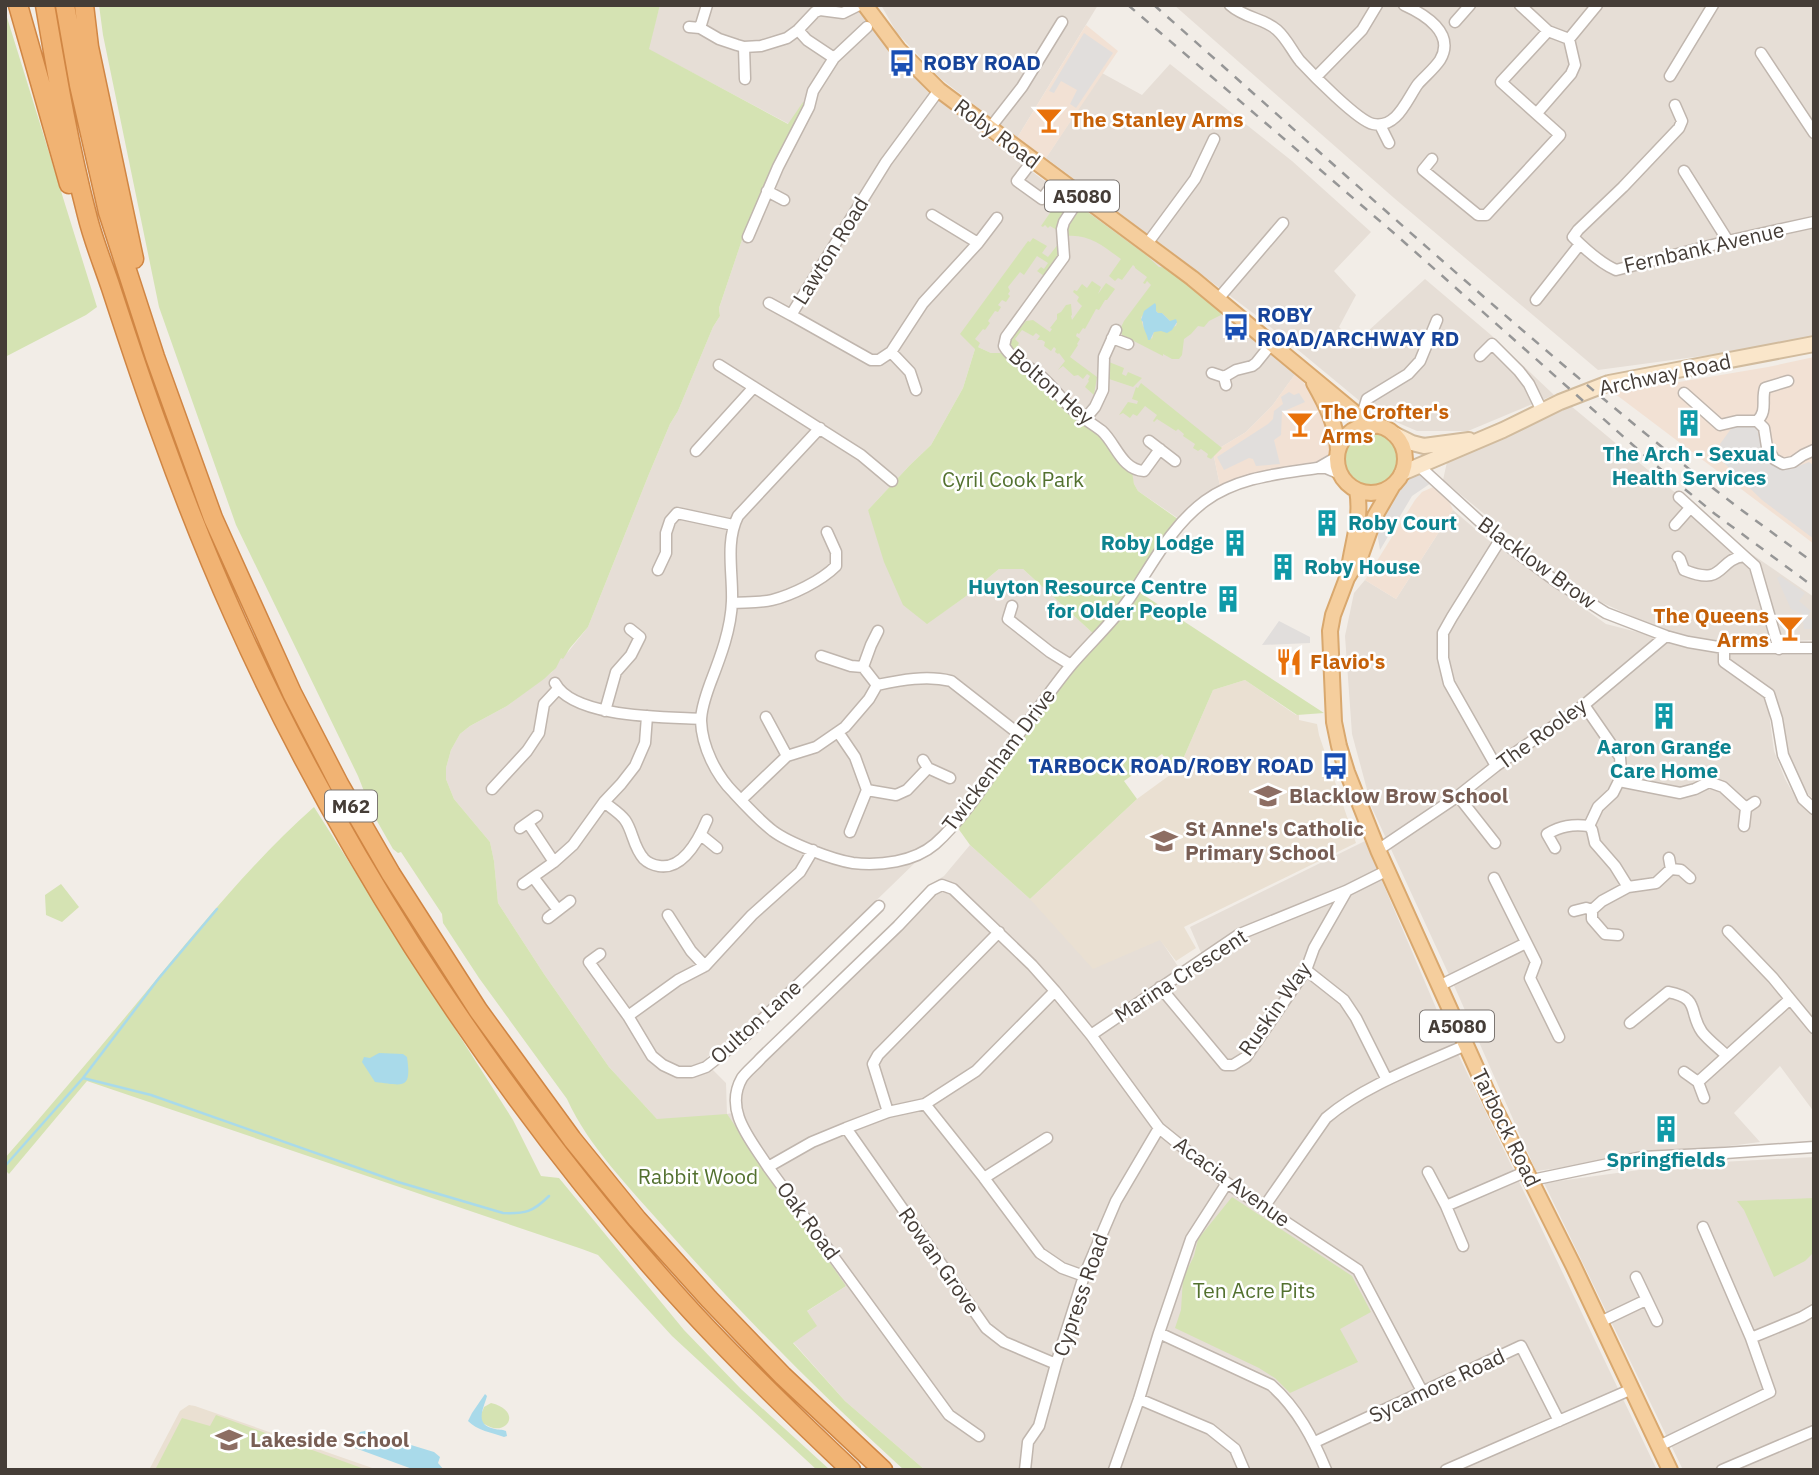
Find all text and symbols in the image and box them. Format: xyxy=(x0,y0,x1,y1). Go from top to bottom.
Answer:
bus stop icon: ROBY ROAD xyxy=(887,48,917,78)
place label: ROBY ROAD xyxy=(923,48,1041,76)
street label: Roby Road xyxy=(949,92,1046,175)
bar icon: The Stanley Arms xyxy=(1034,105,1064,135)
place label: The Stanley Arms xyxy=(1070,105,1243,133)
road number: A5080 xyxy=(1045,180,1119,212)
street label: Lawton Road xyxy=(786,191,874,310)
street label: Fernbank Avenue xyxy=(1621,215,1787,279)
place label: ROBY ROAD/ARCHWAY RD xyxy=(1257,300,1459,352)
bus stop icon: ROBY ROAD/ARCHWAY RD xyxy=(1221,312,1251,342)
street label: Bolton Hey xyxy=(1003,342,1100,431)
street label: Archway Road xyxy=(1596,346,1733,402)
place label: The Crofter's Arms xyxy=(1321,397,1449,449)
building icon: The Arch - Sexual Health Services xyxy=(1674,408,1704,438)
bar icon: The Crofter's Arms xyxy=(1285,409,1315,439)
place label: The Arch - Sexual Health Services xyxy=(1602,439,1776,491)
park label: Cyril Cook Park xyxy=(942,465,1084,493)
building icon: Roby Court xyxy=(1312,508,1342,538)
place label: Roby Court xyxy=(1348,508,1457,536)
street label: Blacklow Brow xyxy=(1473,510,1602,615)
place label: Roby Lodge xyxy=(1101,528,1214,556)
building icon: Roby Lodge xyxy=(1220,528,1250,558)
building icon: Roby House xyxy=(1268,552,1298,582)
place label: Roby House xyxy=(1304,552,1421,580)
place label: Huyton Resource Centre for Older People xyxy=(968,572,1207,624)
building icon: Huyton Resource Centre for Older People xyxy=(1213,584,1243,614)
place label: The Queens Arms xyxy=(1653,601,1769,653)
bar icon: The Queens Arms xyxy=(1775,613,1805,643)
restaurant icon: Flavio's xyxy=(1274,647,1304,677)
place label: Flavio's xyxy=(1310,647,1385,675)
street label: Twickenham Drive xyxy=(935,682,1061,837)
street label: The Rooley xyxy=(1491,691,1592,775)
building icon: Aaron Grange Care Home xyxy=(1649,701,1679,731)
place label: Aaron Grange Care Home xyxy=(1596,732,1732,784)
place label: TARBOCK ROAD/ROBY ROAD xyxy=(1028,751,1314,779)
bus stop icon: TARBOCK ROAD/ROBY ROAD xyxy=(1320,751,1350,781)
school or university icon: Blacklow Brow School xyxy=(1253,781,1283,811)
place label: Blacklow Brow School xyxy=(1289,781,1508,809)
road number: M62 xyxy=(325,790,377,821)
place label: St Anne's Catholic Primary School xyxy=(1185,814,1364,866)
school or university icon: St Anne's Catholic Primary School xyxy=(1149,826,1179,856)
street label: Marina Crescent xyxy=(1109,922,1252,1029)
street label: Ruskin Way xyxy=(1231,955,1317,1061)
street label: Oulton Lane xyxy=(704,973,807,1070)
road number: A5080 xyxy=(1420,1010,1494,1042)
street label: Tarbock Road xyxy=(1466,1064,1548,1191)
building icon: Springfields xyxy=(1651,1114,1681,1144)
street label: Acacia Avenue xyxy=(1169,1130,1296,1233)
place label: Springfields xyxy=(1606,1145,1726,1173)
park label: Rabbit Wood xyxy=(638,1162,758,1190)
street label: Oak Road xyxy=(771,1176,847,1265)
street label: Rowan Grove xyxy=(893,1201,987,1319)
street label: Cypress Road xyxy=(1046,1229,1114,1360)
park label: Ten Acre Pits xyxy=(1193,1276,1315,1304)
street label: Sycamore Road xyxy=(1364,1341,1509,1429)
school or university icon: Lakeside School xyxy=(214,1425,244,1455)
place label: Lakeside School xyxy=(250,1425,409,1453)

